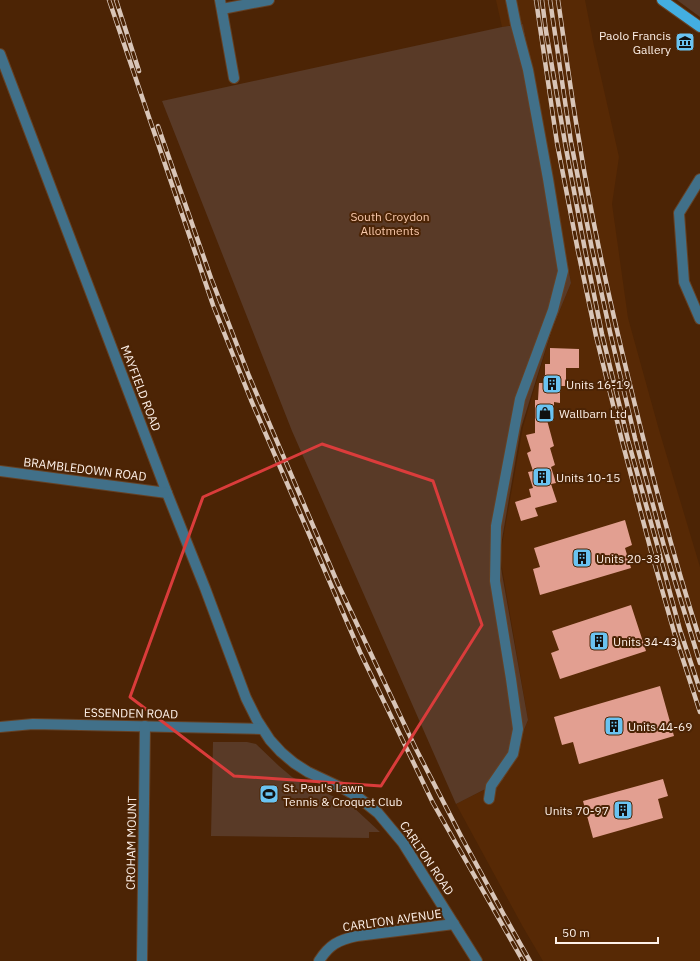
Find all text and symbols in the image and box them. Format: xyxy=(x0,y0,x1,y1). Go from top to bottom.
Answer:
place label: Paolo Francis Gallery xyxy=(599,28,671,57)
museum icon: Paolo Francis Gallery xyxy=(674,31,696,53)
park label: South Croydon Allotments xyxy=(350,209,430,238)
street label: MAYFIELD ROAD xyxy=(118,343,164,433)
building icon: Units 16-19 xyxy=(541,373,563,395)
place label: Units 16-19 xyxy=(566,377,630,392)
shop icon: Wallbarn Ltd xyxy=(534,402,556,424)
place label: Wallbarn Ltd xyxy=(559,406,627,421)
street label: BRAMBLEDOWN ROAD xyxy=(23,454,147,484)
building icon: Units 10-15 xyxy=(531,466,553,488)
place label: Units 10-15 xyxy=(556,470,620,485)
building icon: Units 20-33 xyxy=(571,547,593,569)
place label: Units 20-33 xyxy=(596,551,660,566)
building icon: Units 34-43 xyxy=(588,630,610,652)
place label: Units 34-43 xyxy=(613,634,677,649)
street label: ESSENDEN ROAD xyxy=(84,705,178,721)
building icon: Units 44-69 xyxy=(603,715,625,737)
place label: Units 44-69 xyxy=(628,719,692,734)
place label: St. Paul's Lawn Tennis & Croquet Club xyxy=(283,780,403,809)
sports icon: St. Paul's Lawn Tennis & Croquet Club xyxy=(258,783,280,805)
street label: CROHAM MOUNT xyxy=(123,796,139,890)
building icon: Units 70-97 xyxy=(612,799,634,821)
place label: Units 70-97 xyxy=(545,803,609,818)
street label: CARLTON ROAD xyxy=(397,818,457,898)
street label: CARLTON AVENUE xyxy=(342,906,442,934)
scale bar xyxy=(556,919,658,945)
text: 50 m xyxy=(562,925,590,940)

